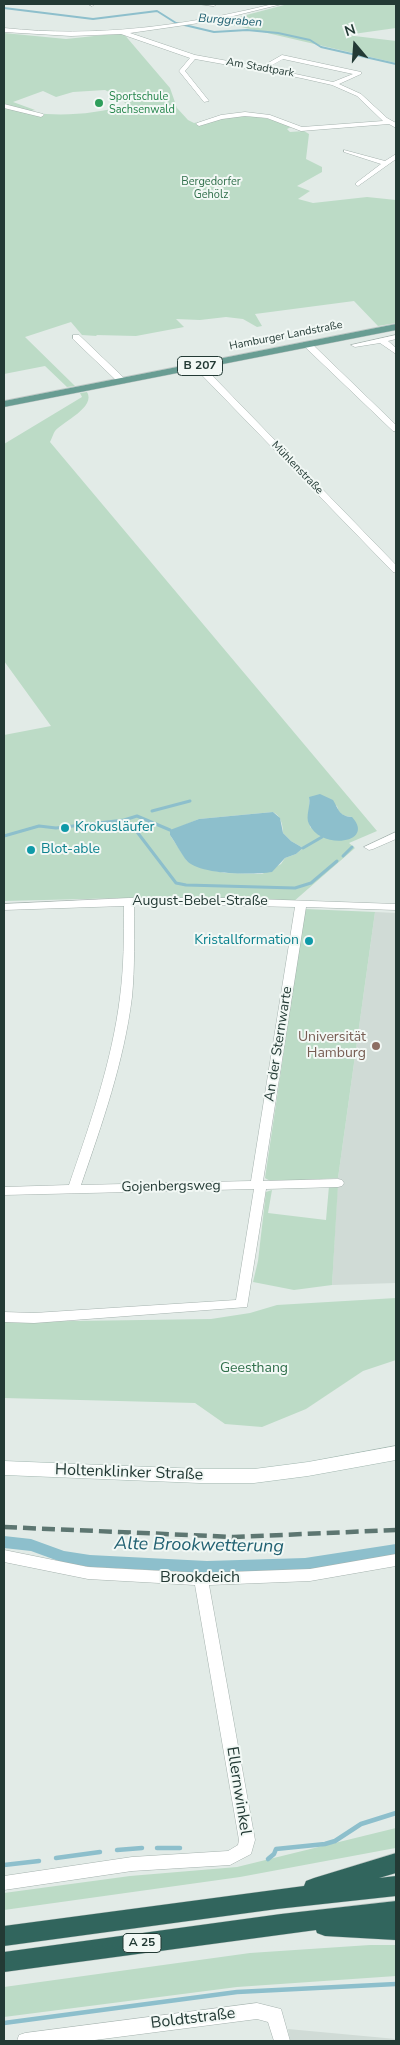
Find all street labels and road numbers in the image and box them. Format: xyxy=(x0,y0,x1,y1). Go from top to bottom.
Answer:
street label: Am Stadtpark xyxy=(225,56,295,80)
street label: Hamburger Landstraße xyxy=(228,319,344,353)
road number: B 207 xyxy=(178,356,222,376)
street label: Mühlenstraße xyxy=(268,439,326,497)
street label: August-Bebel-Straße xyxy=(132,894,268,910)
street label: An der Sternwarte xyxy=(262,985,296,1103)
street label: Gojenbergsweg xyxy=(121,1178,221,1196)
street label: Holtenklinker Straße xyxy=(55,1461,203,1485)
street label: Brookdeich xyxy=(160,1568,240,1588)
street label: Ellernwinkel xyxy=(222,1745,254,1837)
road number: A 25 xyxy=(123,1934,161,1952)
street label: Boldtstraße xyxy=(150,2004,236,2034)

